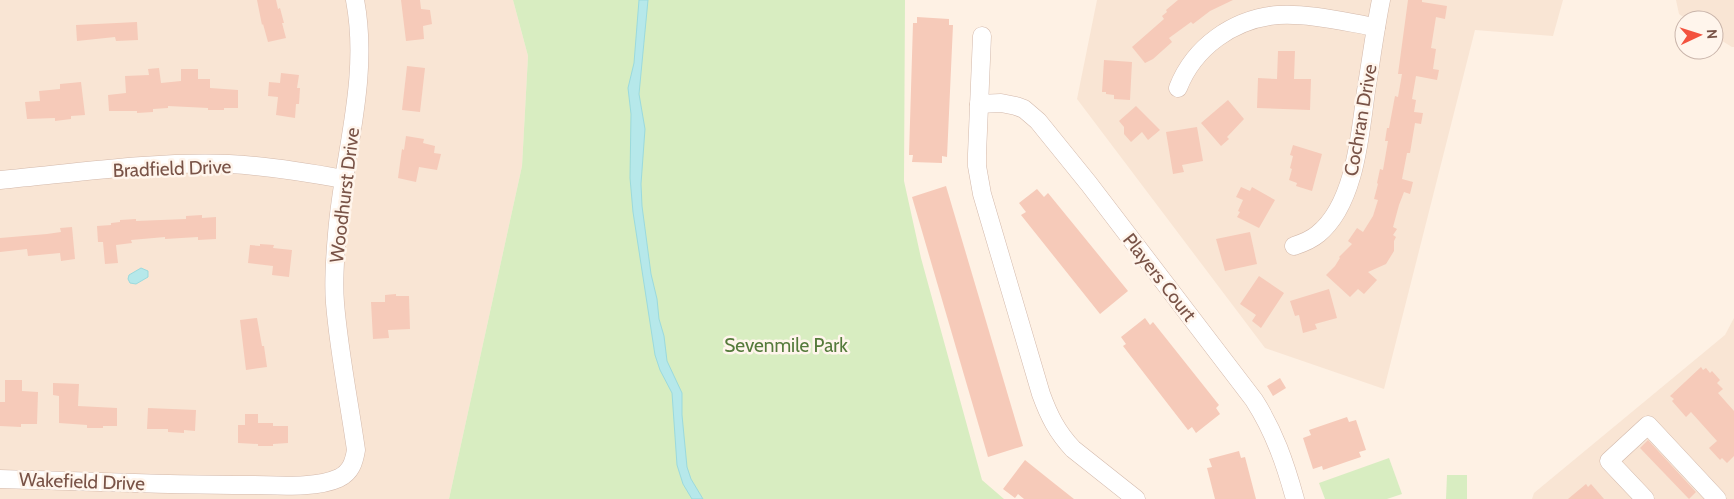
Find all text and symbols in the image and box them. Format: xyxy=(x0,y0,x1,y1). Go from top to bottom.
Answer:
north arrow xyxy=(1674,10,1724,60)
text: N xyxy=(1703,29,1721,40)
street label: Cochran Drive xyxy=(1339,62,1382,178)
street label: Woodhurst Drive xyxy=(325,126,364,264)
street label: Bradfield Drive xyxy=(112,155,232,182)
street label: Players Court xyxy=(1118,229,1202,326)
park label: Sevenmile Park xyxy=(724,334,848,357)
street label: Wakefield Drive xyxy=(19,468,146,495)

